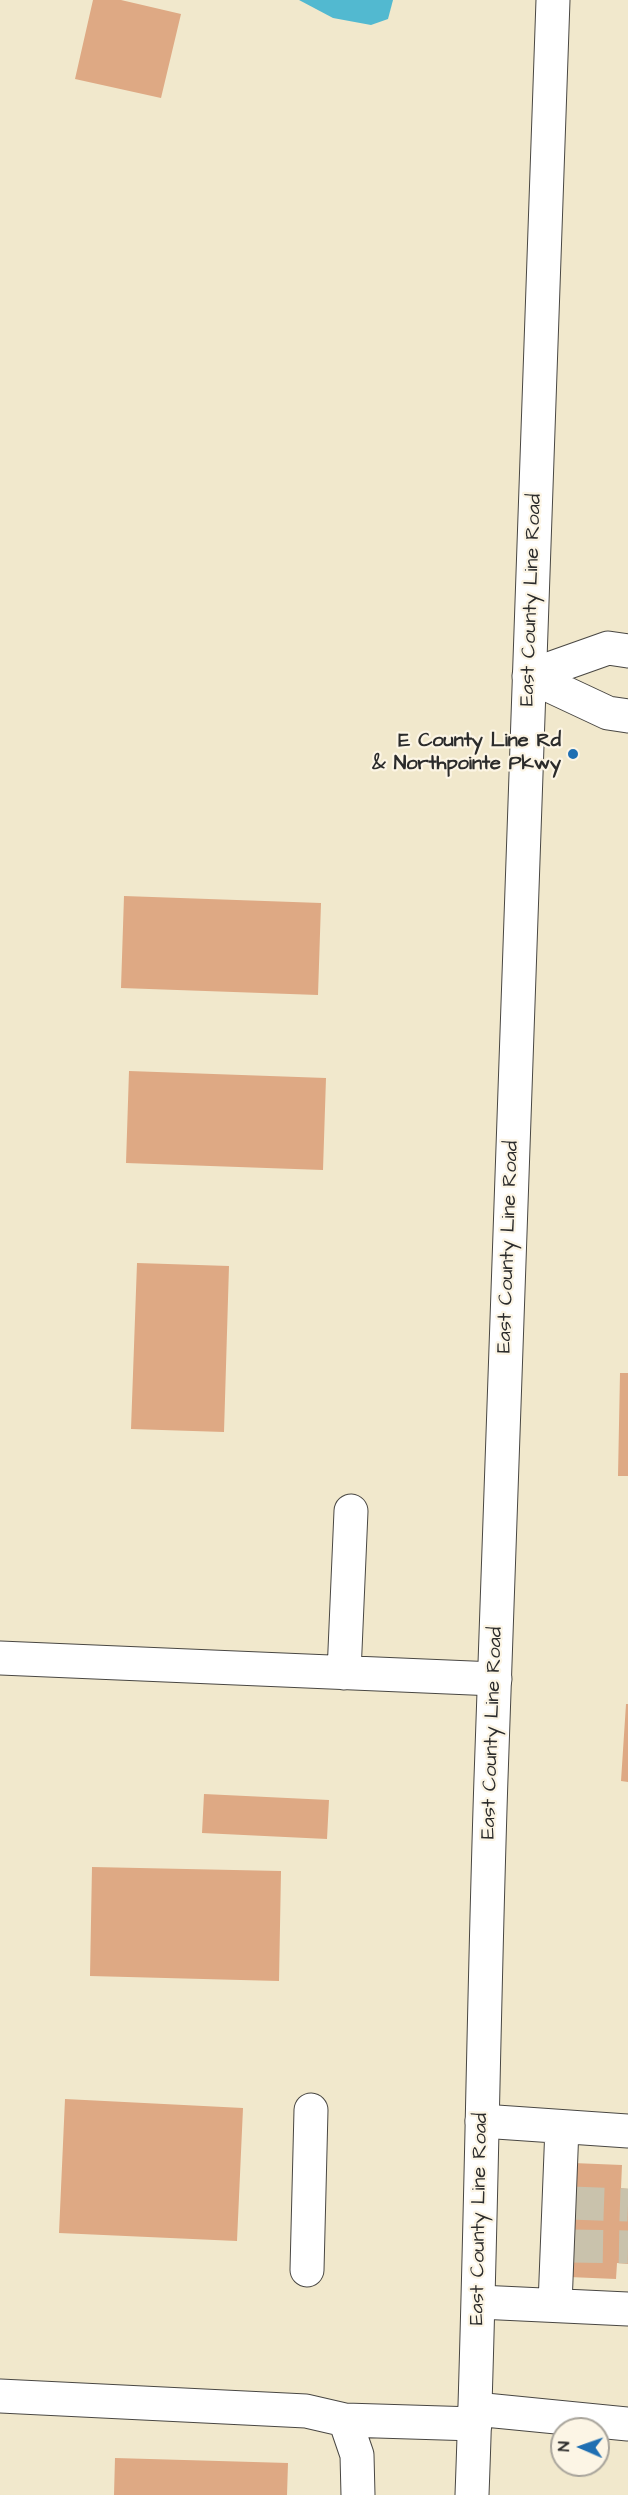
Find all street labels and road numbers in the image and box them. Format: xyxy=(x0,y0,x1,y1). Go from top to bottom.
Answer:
street label: East County Line Road xyxy=(516,493,548,707)
street label: East County Line Road xyxy=(493,1140,525,1354)
street label: East County Line Road xyxy=(477,1626,509,1840)
street label: East County Line Road xyxy=(466,2113,494,2325)

